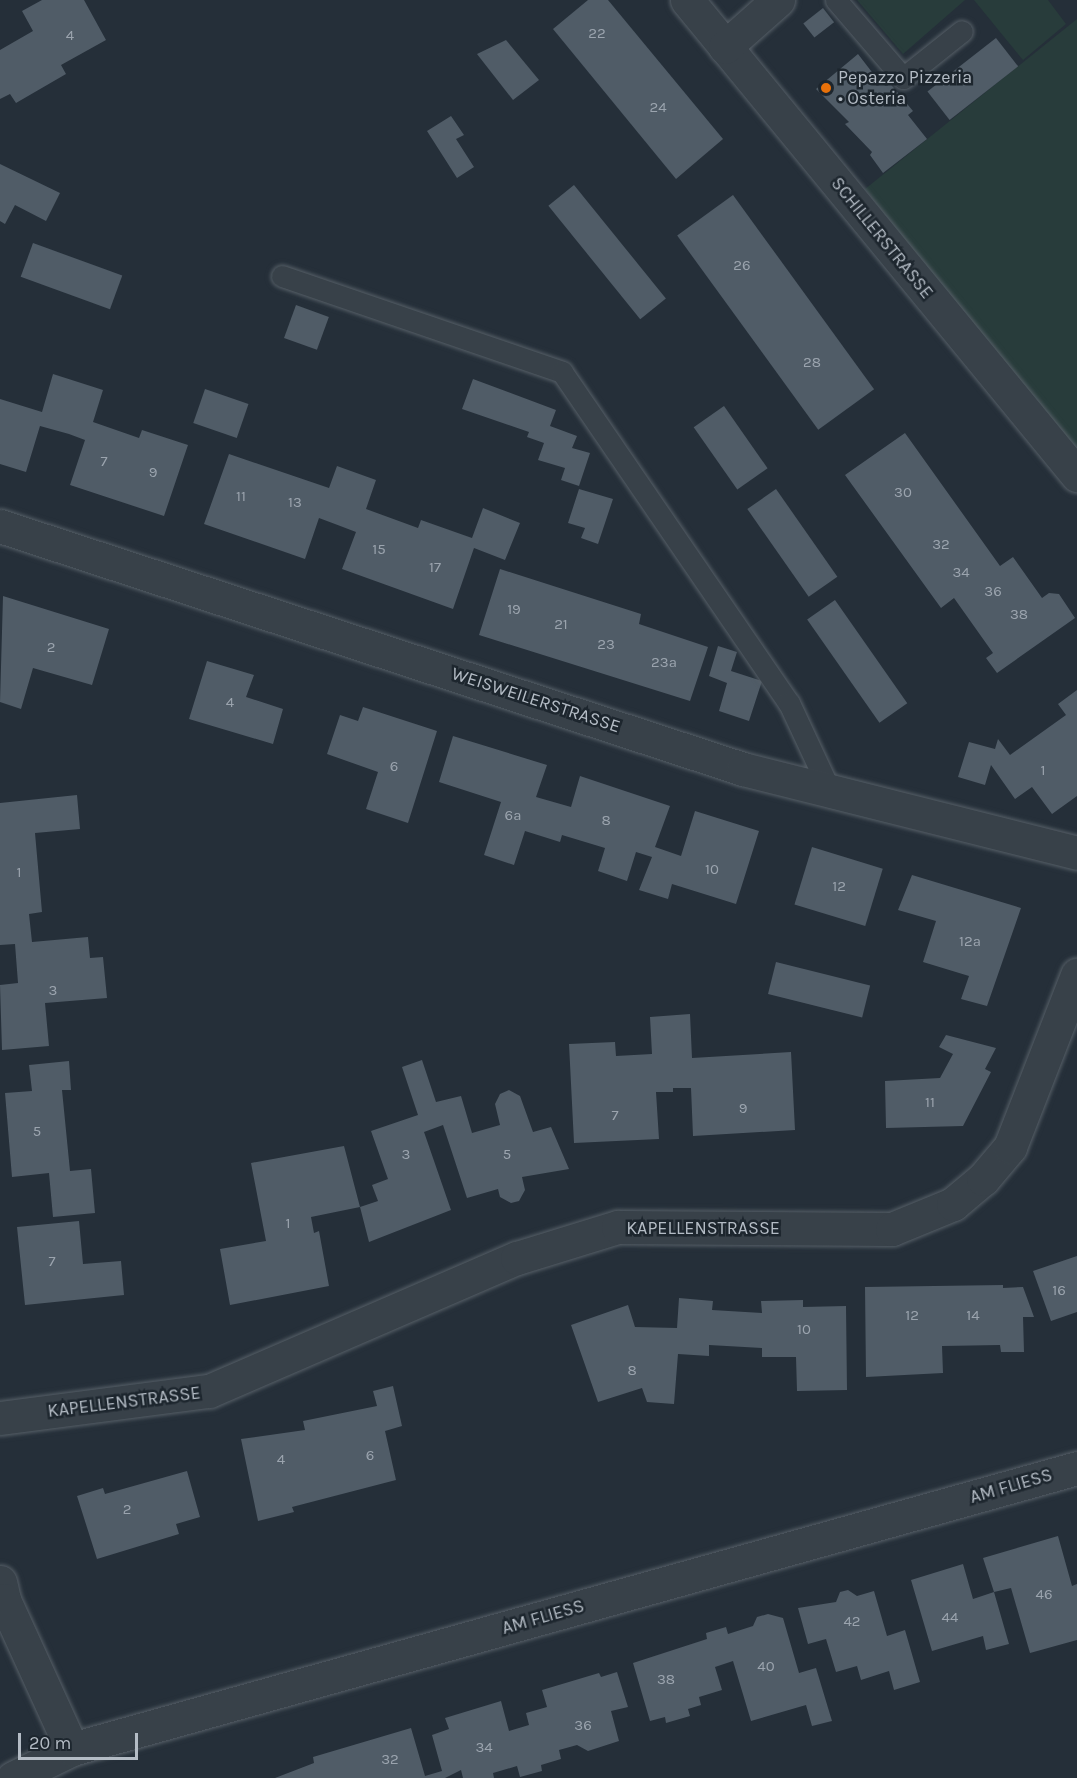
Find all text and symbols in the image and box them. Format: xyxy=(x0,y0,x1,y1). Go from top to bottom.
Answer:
house number: 22 xyxy=(588,25,606,43)
house number: 4 xyxy=(66,27,74,45)
place label: Pepazzo Pizzeria • Osteria xyxy=(838,67,972,110)
marker: Pepazzo Pizzeria • Osteria xyxy=(819,81,833,95)
house number: 24 xyxy=(649,99,667,117)
street label: SCHILLERSTRASSE xyxy=(826,173,938,303)
house number: 26 xyxy=(733,257,751,275)
house number: 28 xyxy=(803,354,821,372)
house number: 7 xyxy=(100,453,108,471)
house number: 9 xyxy=(149,464,157,482)
house number: 30 xyxy=(894,484,912,502)
house number: 11 xyxy=(236,488,246,506)
house number: 13 xyxy=(288,494,302,512)
house number: 32 xyxy=(932,536,950,554)
house number: 15 xyxy=(372,541,386,559)
house number: 17 xyxy=(429,559,441,577)
house number: 34 xyxy=(952,564,970,582)
house number: 36 xyxy=(984,583,1002,601)
house number: 19 xyxy=(507,601,521,619)
house number: 38 xyxy=(1010,606,1028,624)
house number: 21 xyxy=(554,616,568,634)
house number: 23 xyxy=(597,636,615,654)
house number: 2 xyxy=(47,639,55,657)
house number: 23a xyxy=(651,654,677,672)
street label: WEISWEILERSTRASSE xyxy=(449,663,623,737)
house number: 4 xyxy=(226,694,234,712)
house number: 6 xyxy=(390,758,398,776)
house number: 1 xyxy=(1041,762,1045,780)
house number: 6a xyxy=(505,807,521,825)
house number: 8 xyxy=(601,812,611,830)
house number: 10 xyxy=(705,861,719,879)
house number: 1 xyxy=(17,864,21,882)
house number: 12 xyxy=(832,878,846,896)
house number: 12a xyxy=(959,933,981,951)
house number: 3 xyxy=(49,982,57,1000)
house number: 11 xyxy=(925,1094,935,1112)
house number: 9 xyxy=(739,1100,747,1118)
house number: 7 xyxy=(611,1107,619,1125)
house number: 5 xyxy=(33,1123,41,1141)
house number: 3 xyxy=(402,1146,410,1164)
house number: 5 xyxy=(503,1146,511,1164)
house number: 1 xyxy=(286,1215,290,1233)
street label: KAPELLENSTRASSE xyxy=(626,1217,780,1239)
house number: 7 xyxy=(48,1253,56,1271)
house number: 16 xyxy=(1052,1282,1066,1300)
house number: 12 xyxy=(905,1307,919,1325)
house number: 14 xyxy=(966,1307,980,1325)
house number: 10 xyxy=(797,1321,811,1339)
house number: 8 xyxy=(627,1362,637,1380)
street label: KAPELLENSTRASSE xyxy=(46,1382,202,1422)
house number: 6 xyxy=(366,1447,374,1465)
house number: 4 xyxy=(277,1451,285,1469)
street label: AM FLIESS xyxy=(967,1464,1055,1508)
house number: 2 xyxy=(123,1501,131,1519)
house number: 46 xyxy=(1036,1586,1052,1604)
street label: AM FLIESS xyxy=(499,1595,587,1639)
house number: 44 xyxy=(942,1609,958,1627)
house number: 42 xyxy=(843,1613,861,1631)
house number: 40 xyxy=(757,1658,775,1676)
house number: 38 xyxy=(657,1671,675,1689)
house number: 36 xyxy=(574,1717,592,1735)
scale bar xyxy=(21,1721,141,1759)
text: 20 m xyxy=(29,1732,71,1754)
house number: 34 xyxy=(475,1739,493,1757)
house number: 32 xyxy=(381,1751,399,1769)

